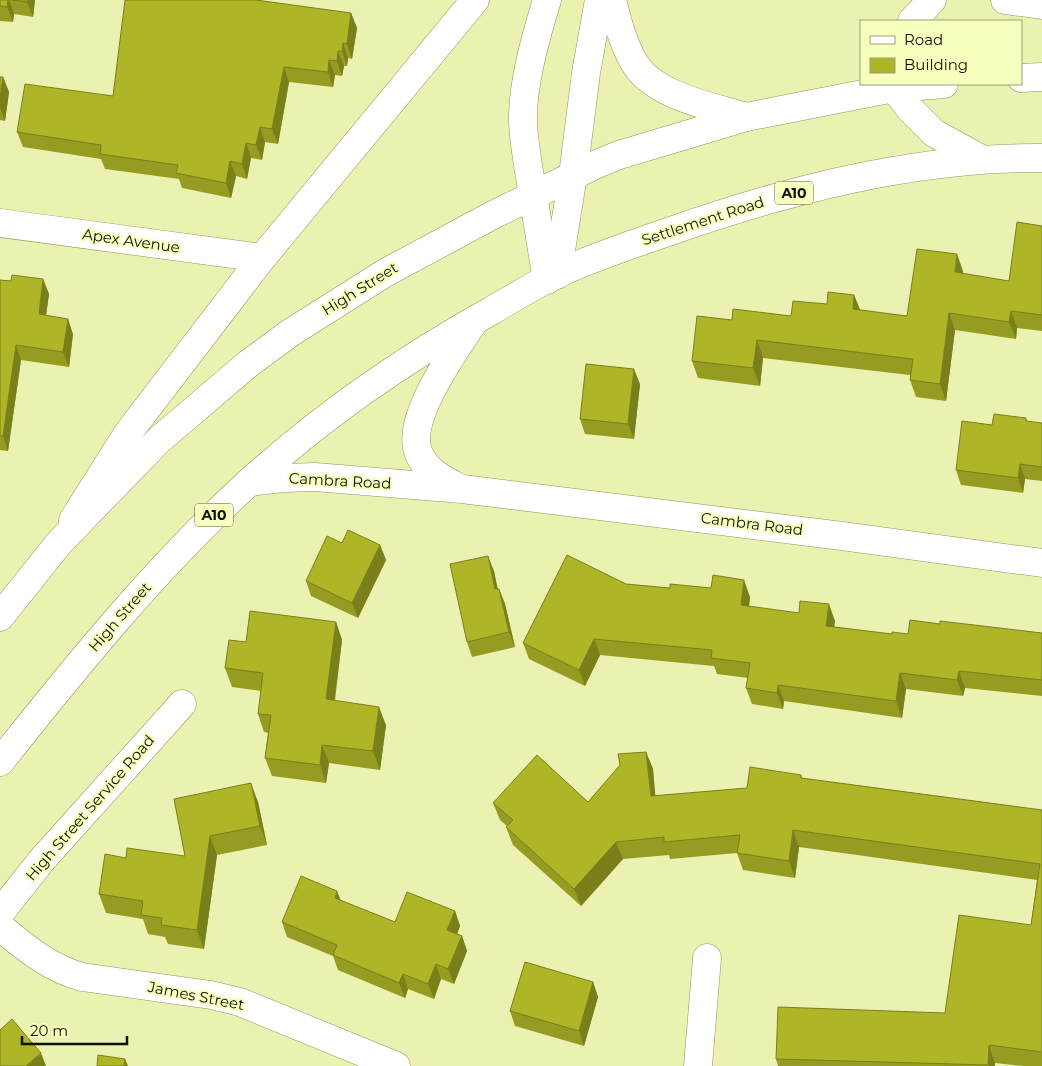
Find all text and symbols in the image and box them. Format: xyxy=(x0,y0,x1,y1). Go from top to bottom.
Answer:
legend xyxy=(860,20,1022,85)
text: Road xyxy=(904,30,943,49)
text: Building xyxy=(904,55,968,74)
road number: A10 xyxy=(775,182,813,204)
street label: Settlement Road xyxy=(639,192,767,249)
street label: Apex Avenue xyxy=(81,224,181,257)
street label: High Street xyxy=(318,258,401,319)
street label: Cambra Road xyxy=(288,468,392,493)
road number: A10 xyxy=(195,504,233,526)
street label: Cambra Road xyxy=(700,508,804,539)
street label: High Street xyxy=(84,578,155,655)
street label: High Street Service Road xyxy=(21,731,158,884)
street label: James Street xyxy=(145,977,246,1014)
scale bar xyxy=(22,1014,128,1046)
text: 20 m xyxy=(30,1021,68,1040)

